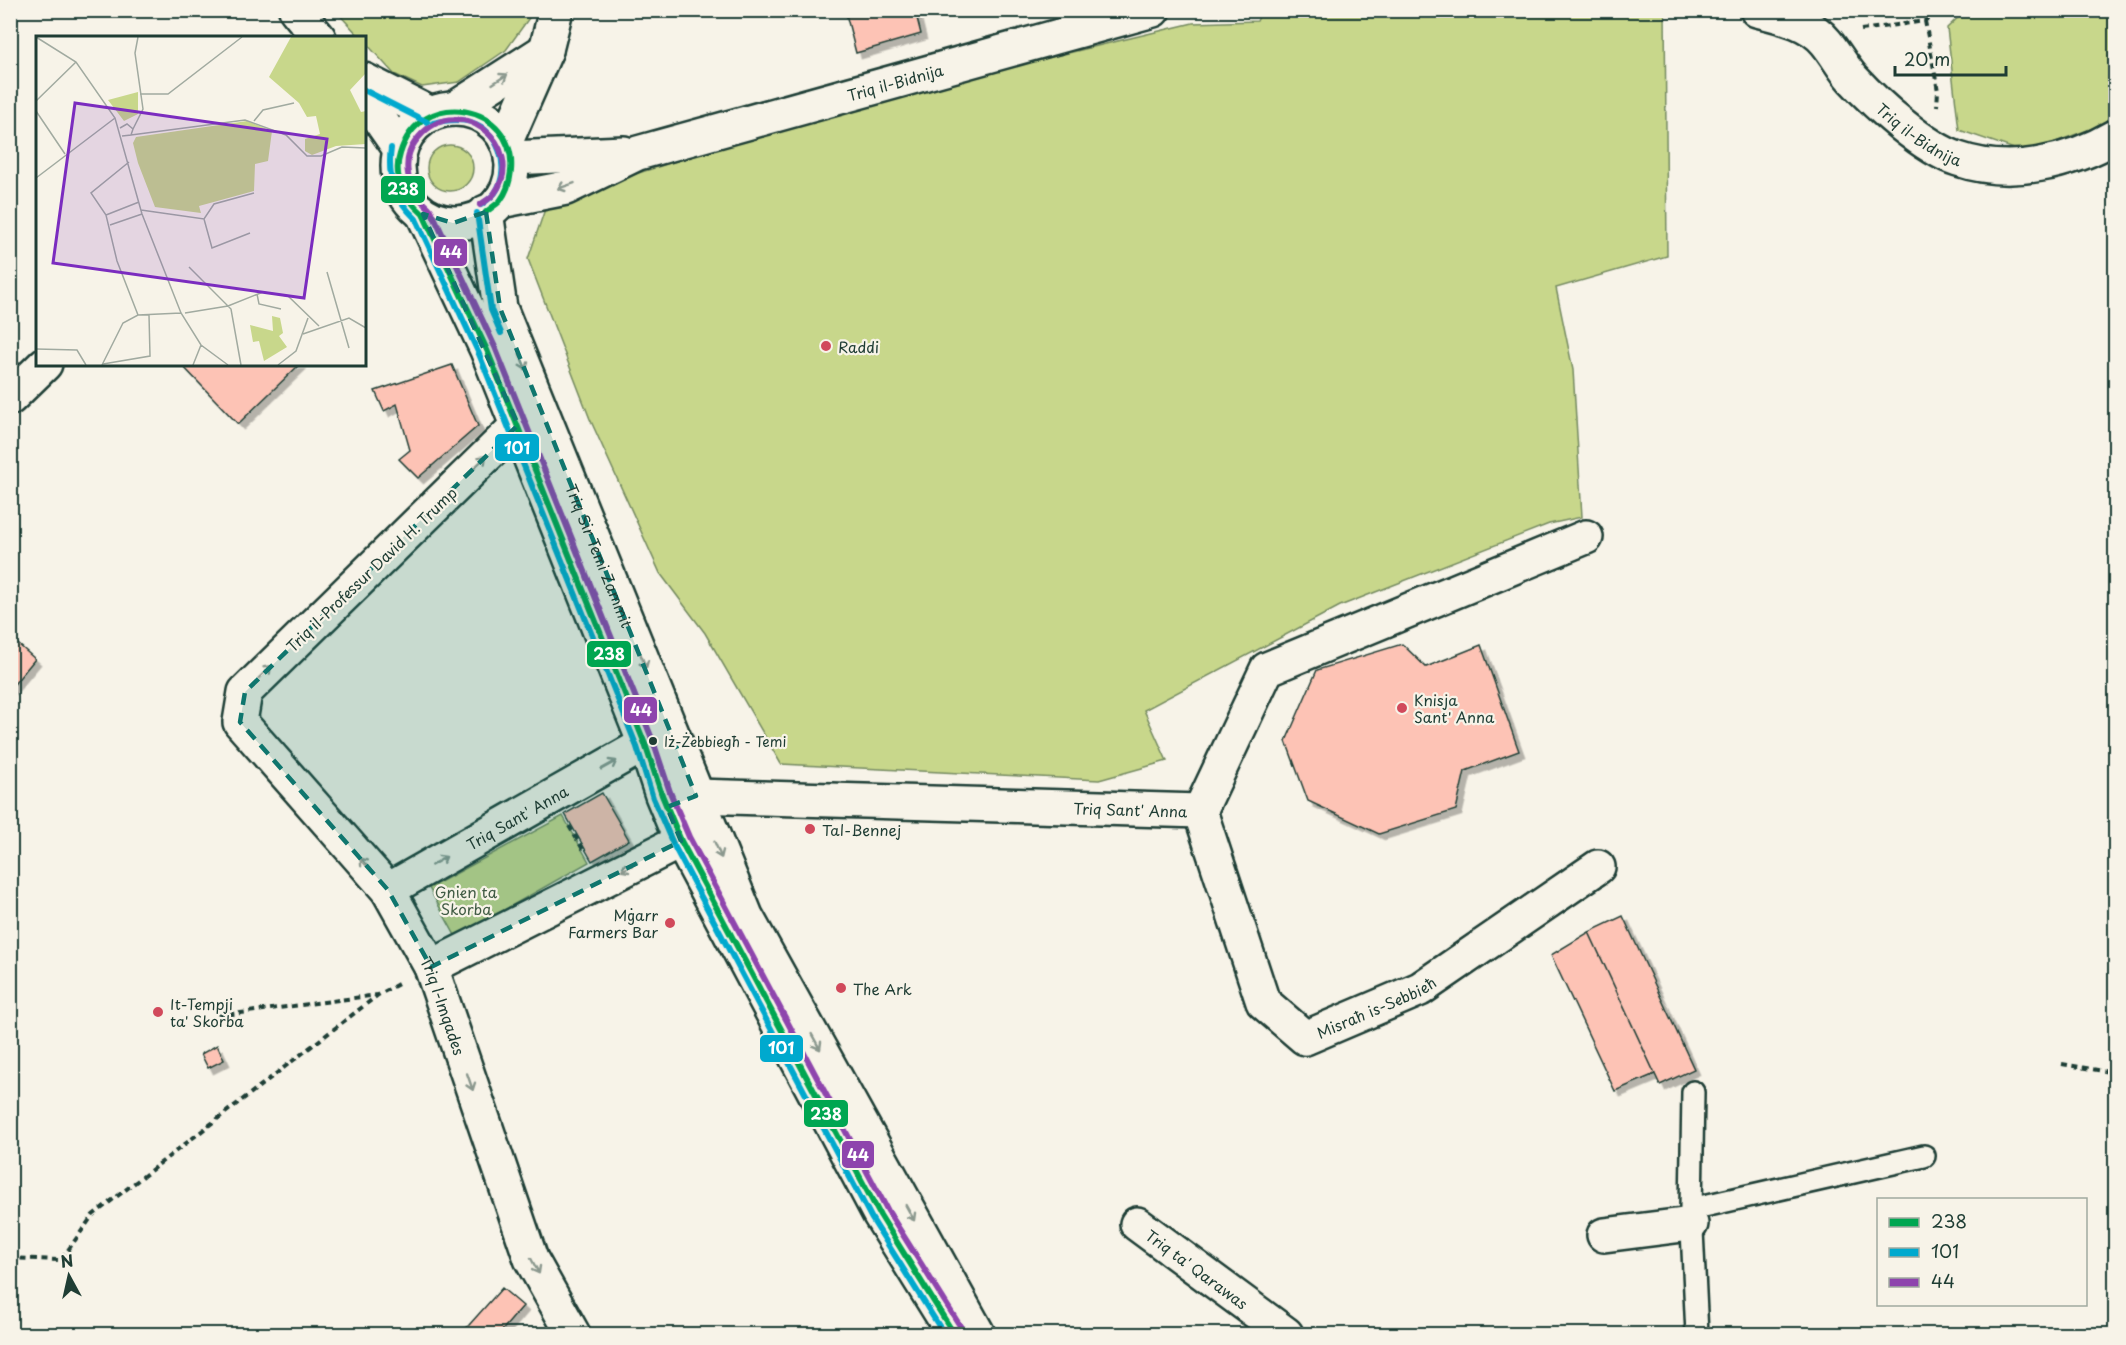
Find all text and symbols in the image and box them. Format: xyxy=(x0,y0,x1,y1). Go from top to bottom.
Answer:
inset map xyxy=(36,36,366,366)
scale bar xyxy=(1895,39,2006,77)
text: 20 m xyxy=(1904,45,1950,72)
street label: Triq il-Bidnija xyxy=(844,57,946,106)
one-way arrow xyxy=(491,73,508,85)
street label: Triq il-Bidnija xyxy=(1872,97,1965,171)
line badge: 238 xyxy=(380,175,426,204)
text: 238 xyxy=(387,176,419,200)
one-way arrow xyxy=(557,182,576,193)
line badge: 44 xyxy=(433,238,468,267)
text: 44 xyxy=(440,239,462,263)
place label: Raddi xyxy=(838,335,879,358)
marker: Raddi xyxy=(819,339,833,353)
one-way arrow xyxy=(518,353,529,371)
line badge: 101 xyxy=(494,433,540,462)
text: 101 xyxy=(504,435,530,459)
one-way arrow xyxy=(472,455,487,470)
street label: Triq Sir Temi Zammit xyxy=(561,480,640,631)
street label: Triq il-Professur David H. Trump xyxy=(280,481,462,657)
line badge: 238 xyxy=(586,640,632,668)
text: 238 xyxy=(593,641,625,665)
one-way arrow xyxy=(638,650,649,669)
one-way arrow xyxy=(258,665,273,679)
place label: Knisja Sant' Anna xyxy=(1414,688,1495,728)
line badge: 44 xyxy=(623,696,658,724)
text: 44 xyxy=(630,697,652,721)
marker: Knisja Sant' Anna xyxy=(1395,701,1409,715)
place label: Iż-Żebbiegħ - Temi xyxy=(664,731,786,752)
marker: Iż-Żebbiegħ - Temi xyxy=(647,735,659,747)
one-way arrow xyxy=(600,759,617,771)
street label: Triq Sant' Anna xyxy=(462,778,572,855)
street label: Triq Sant' Anna xyxy=(1073,796,1188,822)
place label: Tal-Bennej xyxy=(822,818,901,841)
marker: Tal-Bennej xyxy=(803,822,817,836)
one-way arrow xyxy=(713,840,724,859)
one-way arrow xyxy=(430,855,447,867)
one-way arrow xyxy=(359,858,373,873)
one-way arrow xyxy=(620,862,638,874)
park label: Gnien ta Skorba xyxy=(435,880,498,920)
place label: Mġarr Farmers Bar xyxy=(568,903,658,943)
marker: Mġarr Farmers Bar xyxy=(663,916,677,930)
street label: Triq l-Imqades xyxy=(416,952,472,1058)
street label: Misraħ is-Sebbieħ xyxy=(1313,970,1440,1043)
place label: The Ark xyxy=(853,977,912,1000)
marker: The Ark xyxy=(834,981,848,995)
place label: It-Tempji ta' Skorba xyxy=(170,992,244,1032)
marker: It-Tempji ta' Skorba xyxy=(151,1005,165,1019)
one-way arrow xyxy=(811,1033,822,1051)
line badge: 101 xyxy=(759,1034,804,1063)
text: 101 xyxy=(768,1035,794,1059)
one-way arrow xyxy=(466,1072,477,1091)
line badge: 238 xyxy=(803,1099,849,1128)
text: 238 xyxy=(810,1101,842,1125)
line badge: 44 xyxy=(841,1140,875,1169)
text: 44 xyxy=(847,1142,869,1166)
legend xyxy=(1877,1198,2087,1306)
one-way arrow xyxy=(904,1204,916,1221)
text: 238 xyxy=(1931,1207,1967,1234)
street label: Triq ta' Qarawas xyxy=(1141,1223,1253,1314)
text: 101 xyxy=(1931,1237,1959,1264)
north arrow xyxy=(39,1246,99,1306)
text: N xyxy=(59,1247,75,1273)
one-way arrow xyxy=(529,1257,541,1274)
text: 44 xyxy=(1931,1267,1955,1294)

